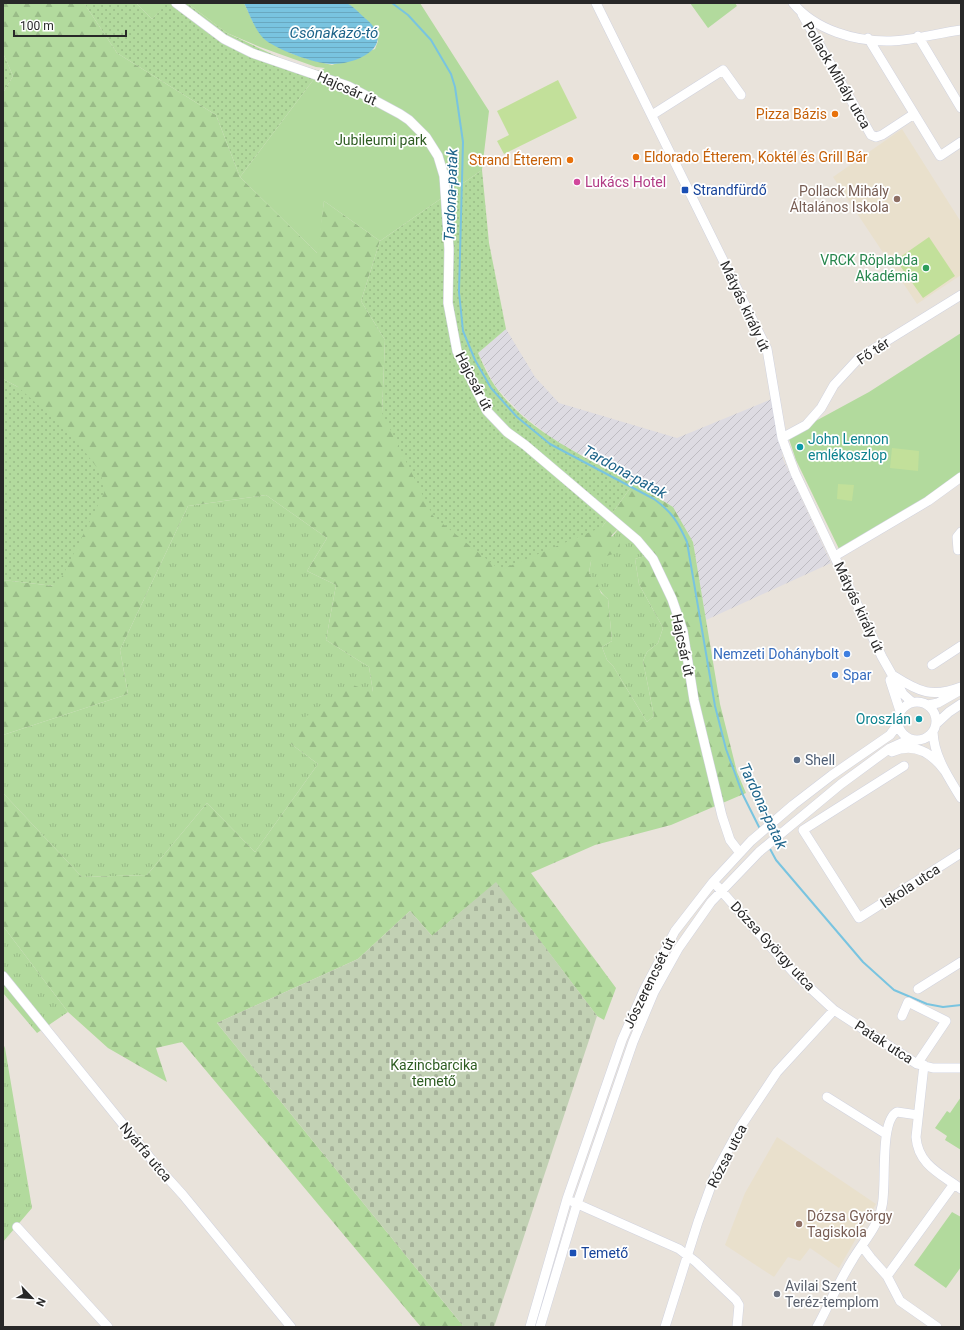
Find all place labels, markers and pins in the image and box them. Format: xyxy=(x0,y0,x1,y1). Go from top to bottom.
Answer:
place label: Pizza Bázis xyxy=(756,106,827,122)
marker: Pizza Bázis xyxy=(830,109,840,119)
place label: Eldorado Étterem, Koktél és Grill Bár xyxy=(644,148,868,165)
place label: Strand Étterem xyxy=(469,151,562,168)
marker: Eldorado Étterem, Koktél és Grill Bár xyxy=(631,152,641,162)
marker: Strand Étterem xyxy=(565,155,575,165)
place label: Lukács Hotel xyxy=(585,174,666,190)
marker: Lukács Hotel xyxy=(572,177,582,187)
place label: Strandfürdő xyxy=(693,182,767,198)
place label: Pollack Mihály Általános Iskola xyxy=(790,183,889,215)
marker: Strandfürdő xyxy=(680,185,690,195)
marker: Pollack Mihály Általános Iskola xyxy=(892,194,902,204)
place label: VRCK Röplabda Akadémia xyxy=(820,252,918,284)
marker: VRCK Röplabda Akadémia xyxy=(921,263,931,273)
place label: John Lennon emlékoszlop xyxy=(808,431,889,463)
marker: John Lennon emlékoszlop xyxy=(795,442,805,452)
place label: Nemzeti Dohánybolt xyxy=(713,646,839,662)
marker: Nemzeti Dohánybolt xyxy=(842,649,852,659)
place label: Spar xyxy=(843,667,872,683)
marker: Spar xyxy=(830,670,840,680)
place label: Oroszlán xyxy=(856,711,911,727)
marker: Oroszlán xyxy=(914,714,924,724)
place label: Shell xyxy=(805,752,835,768)
marker: Shell xyxy=(792,755,802,765)
place label: Dózsa György Tagiskola xyxy=(807,1208,893,1240)
marker: Dózsa György Tagiskola xyxy=(794,1219,804,1229)
place label: Temető xyxy=(581,1245,628,1261)
marker: Temető xyxy=(568,1248,578,1258)
place label: Avilai Szent Teréz-templom xyxy=(785,1278,879,1310)
marker: Avilai Szent Teréz-templom xyxy=(772,1289,782,1299)

